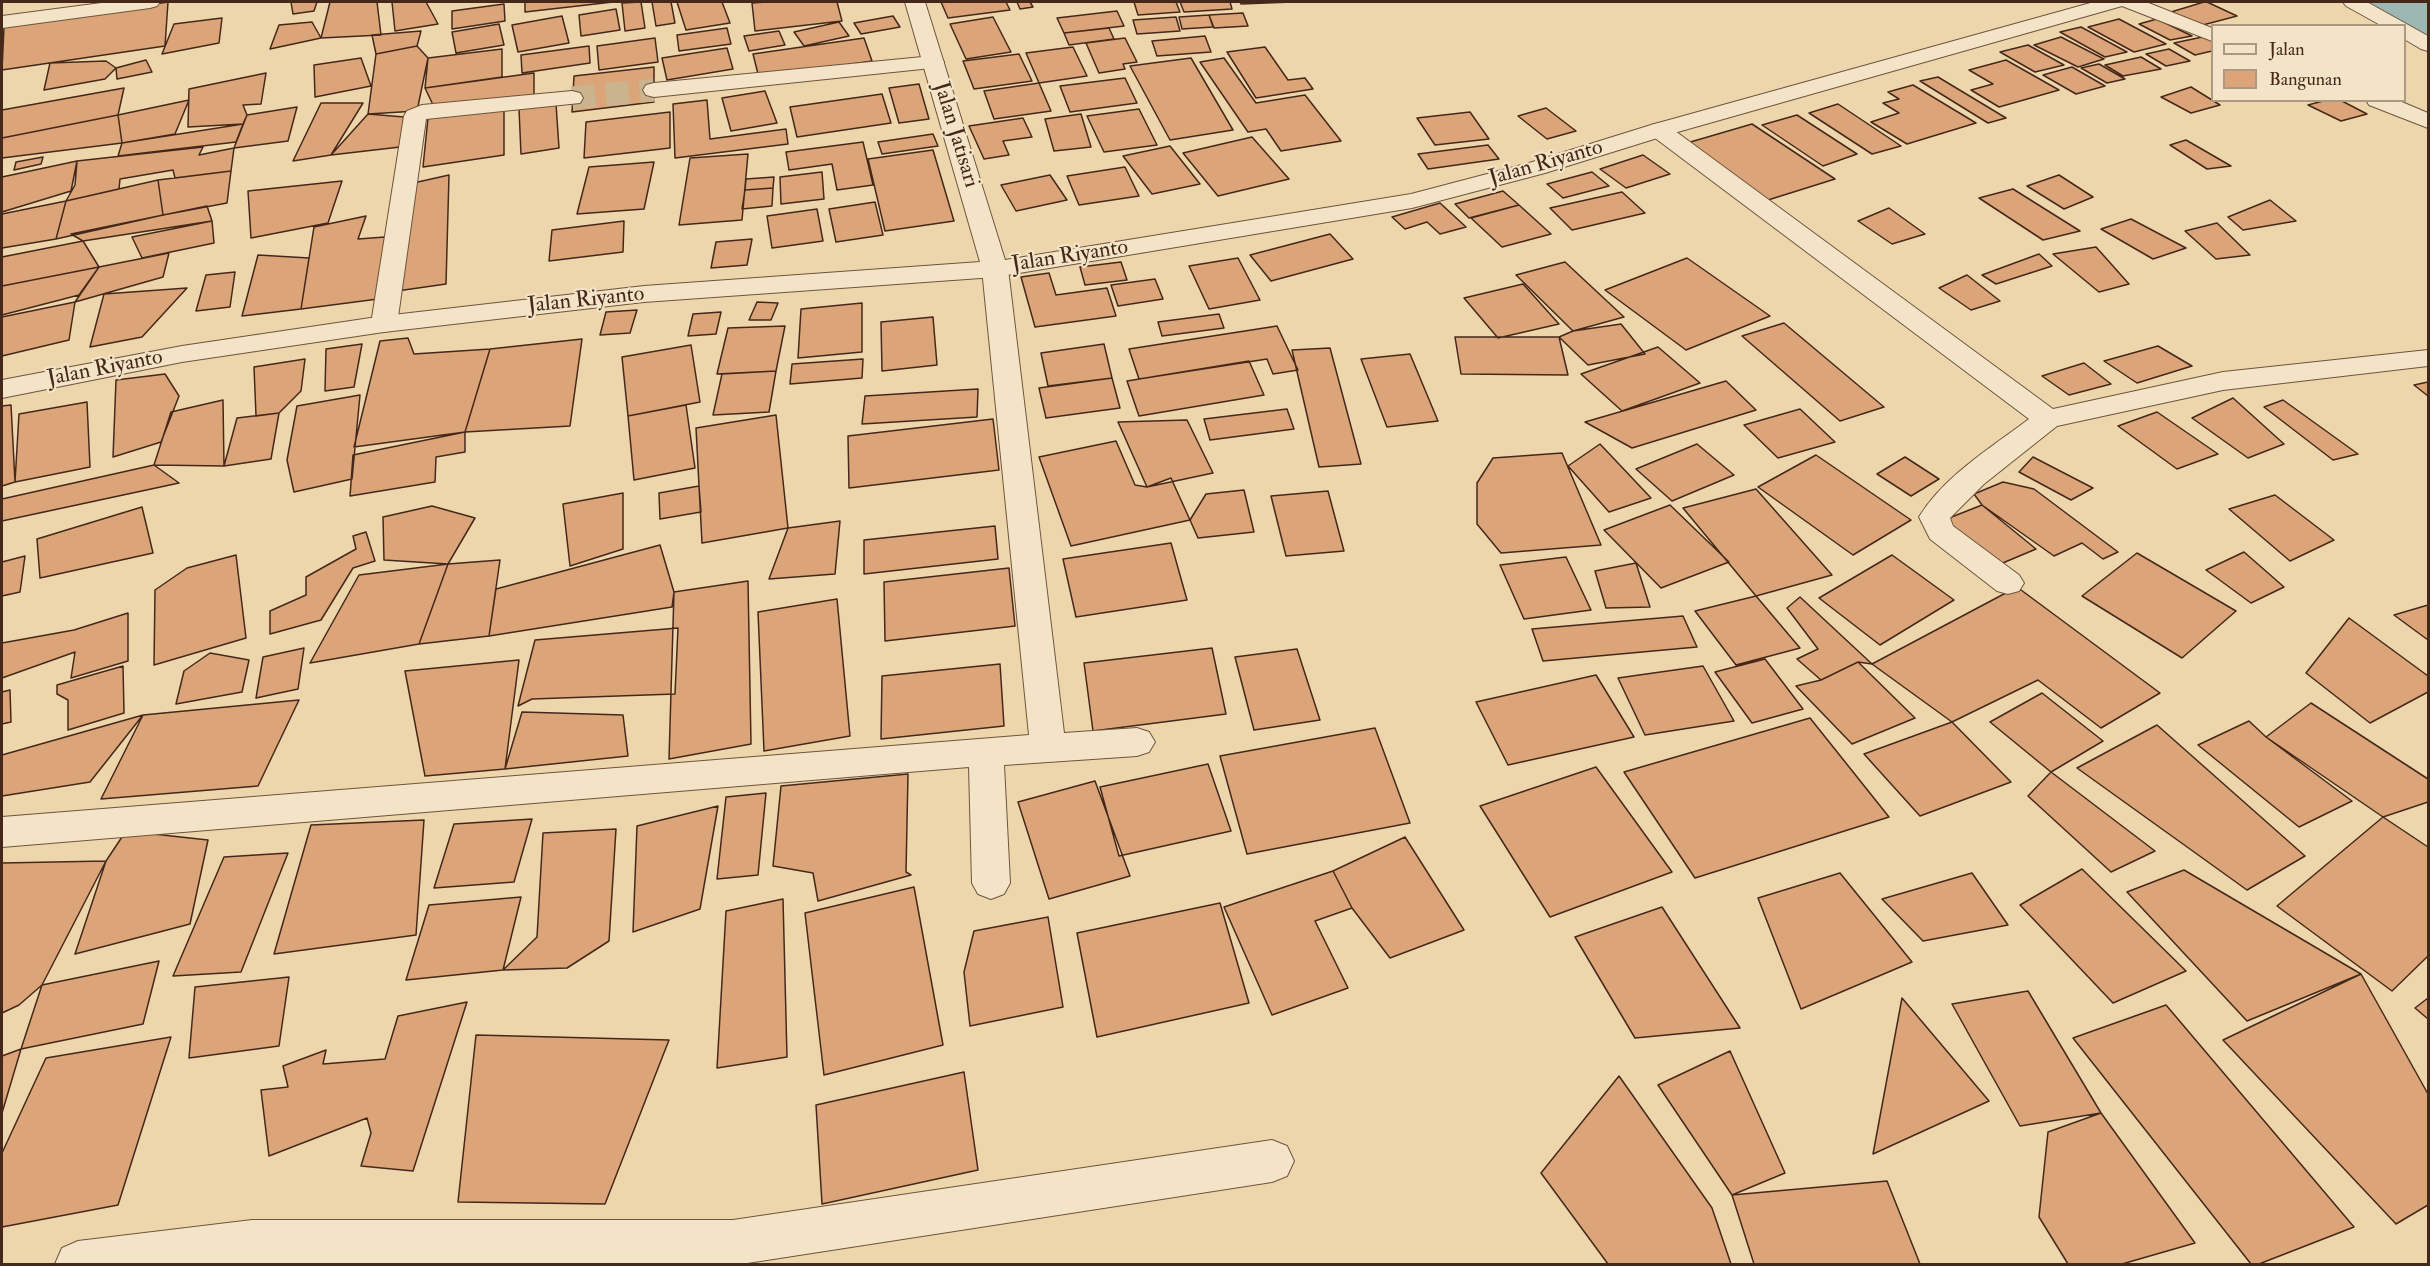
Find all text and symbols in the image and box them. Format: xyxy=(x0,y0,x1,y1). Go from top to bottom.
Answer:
legend xyxy=(2211,24,2406,102)
text: Jalan xyxy=(2269,38,2305,61)
text: Bangunan xyxy=(2269,68,2342,91)
street label: Jalan Jatisari xyxy=(926,79,984,191)
street label: Jalan Riyanto xyxy=(1486,135,1606,193)
street label: Jalan Riyanto xyxy=(1010,235,1130,279)
street label: Jalan Riyanto xyxy=(526,282,646,320)
street label: Jalan Riyanto xyxy=(45,345,165,393)

